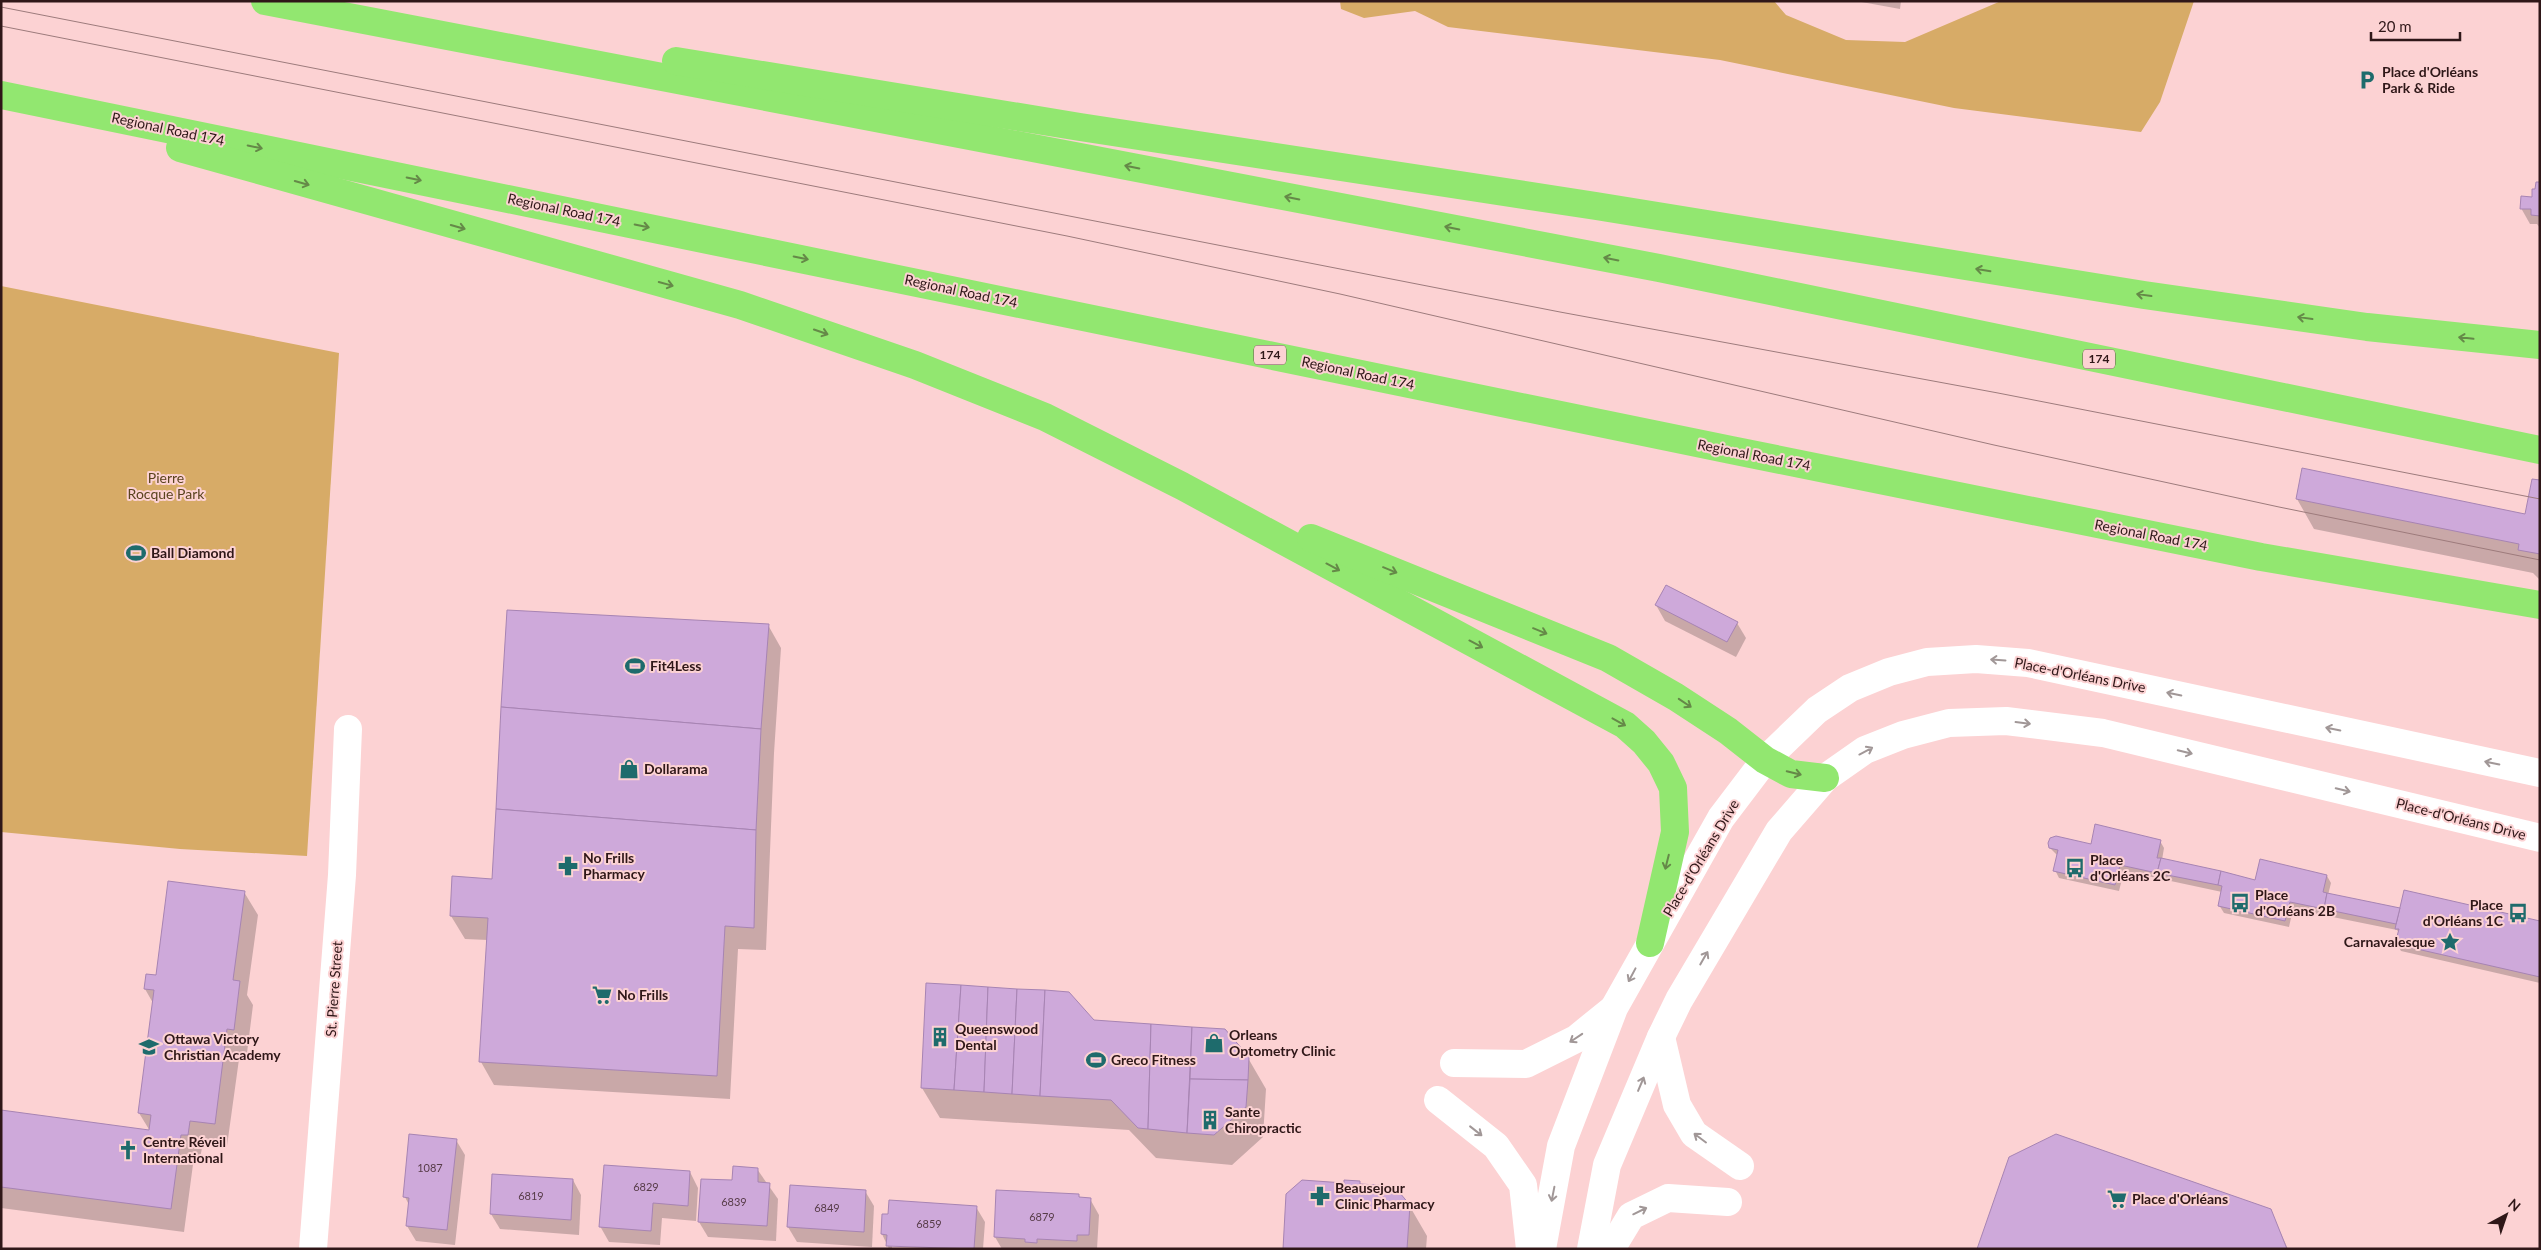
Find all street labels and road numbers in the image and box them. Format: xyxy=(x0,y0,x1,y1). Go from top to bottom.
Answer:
street label: Regional Road 174 xyxy=(110,108,226,149)
street label: Regional Road 174 xyxy=(506,189,622,230)
street label: Regional Road 174 xyxy=(903,270,1019,311)
road number: 174 xyxy=(1254,346,1286,364)
road number: 174 xyxy=(2083,349,2115,368)
street label: Regional Road 174 xyxy=(1300,352,1416,393)
street label: Regional Road 174 xyxy=(1696,435,1812,474)
street label: Regional Road 174 xyxy=(2093,515,2209,554)
street label: Place-d'Orléans Drive xyxy=(2013,653,2147,696)
street label: Place-d'Orléans Drive xyxy=(2394,794,2528,843)
street label: Place-d'Orléans Drive xyxy=(1659,796,1742,919)
street label: St. Pierre Street xyxy=(322,940,345,1037)

